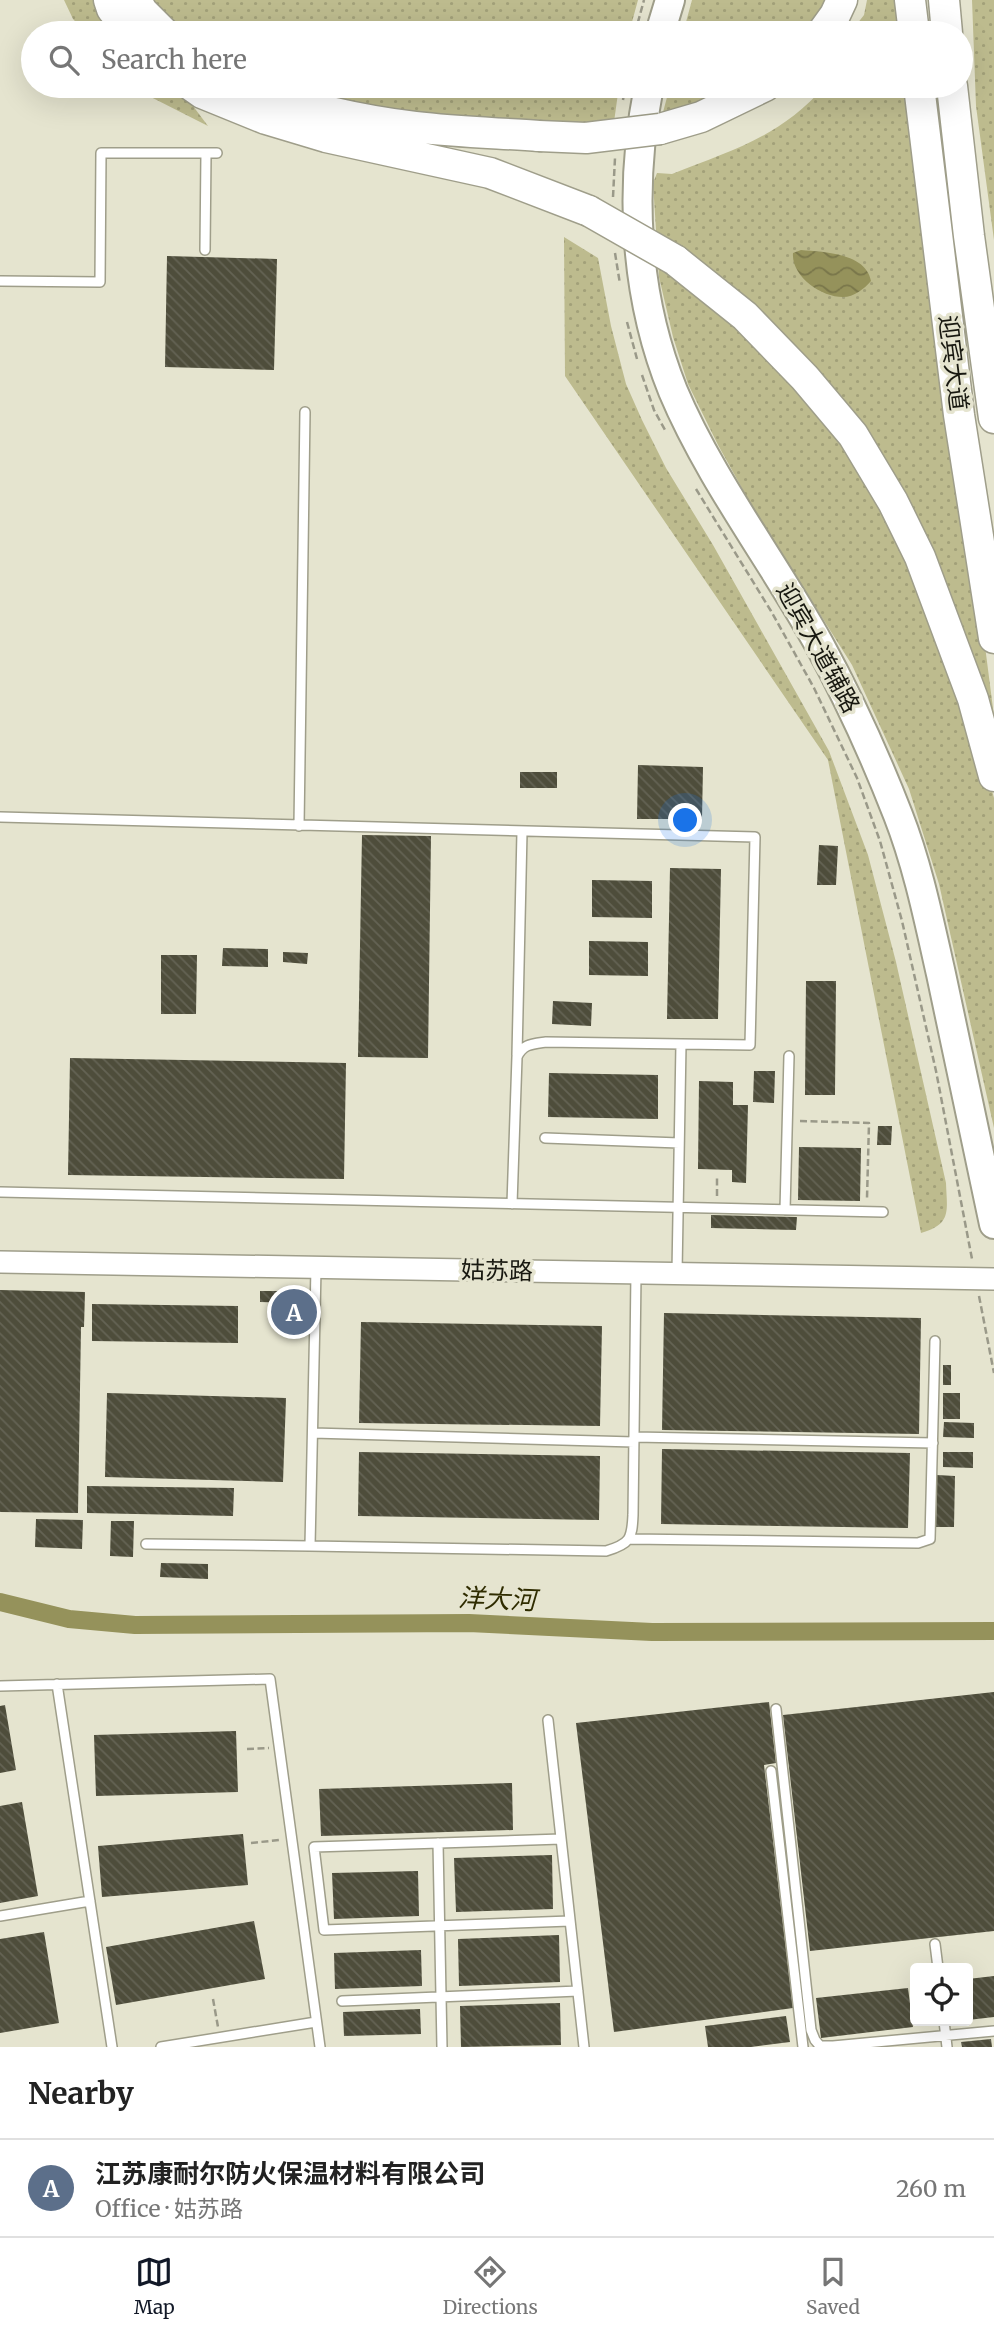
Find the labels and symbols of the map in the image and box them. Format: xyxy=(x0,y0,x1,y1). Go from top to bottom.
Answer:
street label: 迎宾大道 xyxy=(932,313,975,412)
street label: 迎宾大道辅路 xyxy=(770,577,867,718)
your location xyxy=(668,803,702,837)
street label: 姑苏路 xyxy=(461,1254,533,1287)
pin: A xyxy=(271,1286,317,1338)
water label: 洋大河 xyxy=(457,1581,542,1617)

